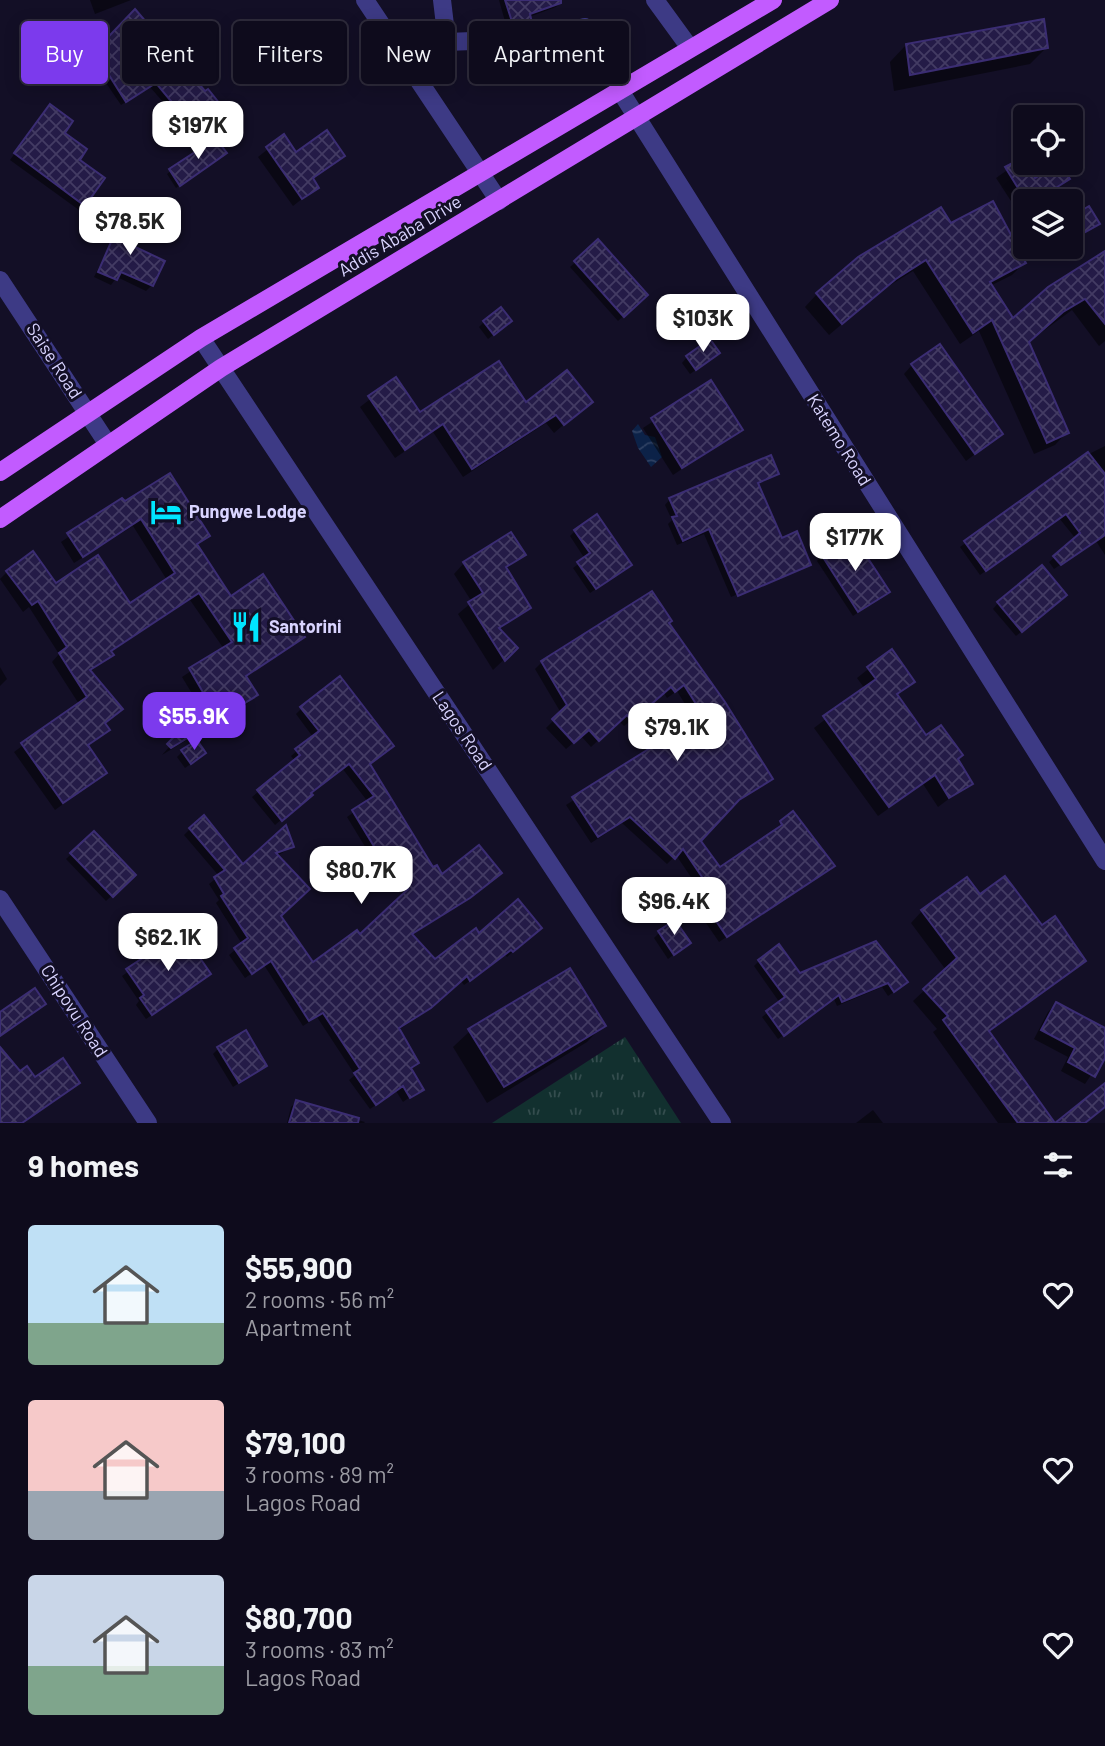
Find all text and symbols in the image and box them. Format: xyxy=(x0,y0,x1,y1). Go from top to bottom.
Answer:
chip: Buy xyxy=(21,21,108,84)
chip: Rent xyxy=(122,21,219,84)
chip: Filters xyxy=(233,21,347,84)
chip: New xyxy=(361,21,455,84)
chip: Apartment xyxy=(469,21,629,84)
pin: $197K xyxy=(149,102,247,161)
map controls xyxy=(1013,105,1083,259)
button: locate xyxy=(1013,105,1083,175)
text: $197K xyxy=(168,110,228,138)
button: layers xyxy=(1013,189,1083,259)
street label: Addis Ababa Drive xyxy=(334,190,465,281)
pin: $78.5K xyxy=(73,198,187,257)
text: $78.5K xyxy=(95,206,165,234)
pin: $103K xyxy=(654,294,752,354)
text: $103K xyxy=(672,303,734,331)
street label: Saise Road xyxy=(22,318,87,402)
street label: Katemo Road xyxy=(803,390,877,489)
hotel icon: Pungwe Lodge xyxy=(149,495,183,529)
place label: Pungwe Lodge xyxy=(189,500,307,522)
pin: $177K xyxy=(806,514,904,573)
text: $177K xyxy=(826,522,884,550)
restaurant icon: Santorini xyxy=(229,610,263,644)
place label: Santorini xyxy=(269,615,342,637)
street label: Lagos Road xyxy=(428,687,497,774)
pin: $55.9K xyxy=(137,692,251,752)
text: $55.9K xyxy=(159,701,229,729)
pin: $79.1K xyxy=(620,704,734,763)
text: $79.1K xyxy=(644,712,710,740)
pin: $80.7K xyxy=(304,846,418,906)
text: $80.7K xyxy=(326,855,396,883)
pin: $96.4K xyxy=(617,878,731,937)
text: $96.4K xyxy=(638,886,710,914)
pin: $62.1K xyxy=(111,914,225,973)
text: $62.1K xyxy=(134,922,202,950)
street label: Chipovu Road xyxy=(37,960,113,1061)
icon: filters xyxy=(1039,1146,1077,1184)
text: 9 homes xyxy=(28,1147,139,1183)
text: $55,900 xyxy=(245,1249,353,1285)
icon: home xyxy=(84,1253,168,1337)
icon: heart xyxy=(1039,1276,1077,1314)
text: 2 rooms · 56 m² xyxy=(245,1285,394,1313)
text: Apartment xyxy=(245,1313,352,1341)
text: $79,100 xyxy=(245,1424,346,1460)
icon: home xyxy=(84,1428,168,1512)
icon: heart xyxy=(1039,1451,1077,1489)
text: 3 rooms · 89 m² xyxy=(245,1460,394,1488)
text: Lagos Road xyxy=(245,1488,361,1516)
text: $80,700 xyxy=(245,1599,353,1635)
icon: home xyxy=(84,1603,168,1687)
icon: heart xyxy=(1039,1626,1077,1664)
text: 3 rooms · 83 m² xyxy=(245,1635,394,1663)
text: Lagos Road xyxy=(245,1663,361,1691)

